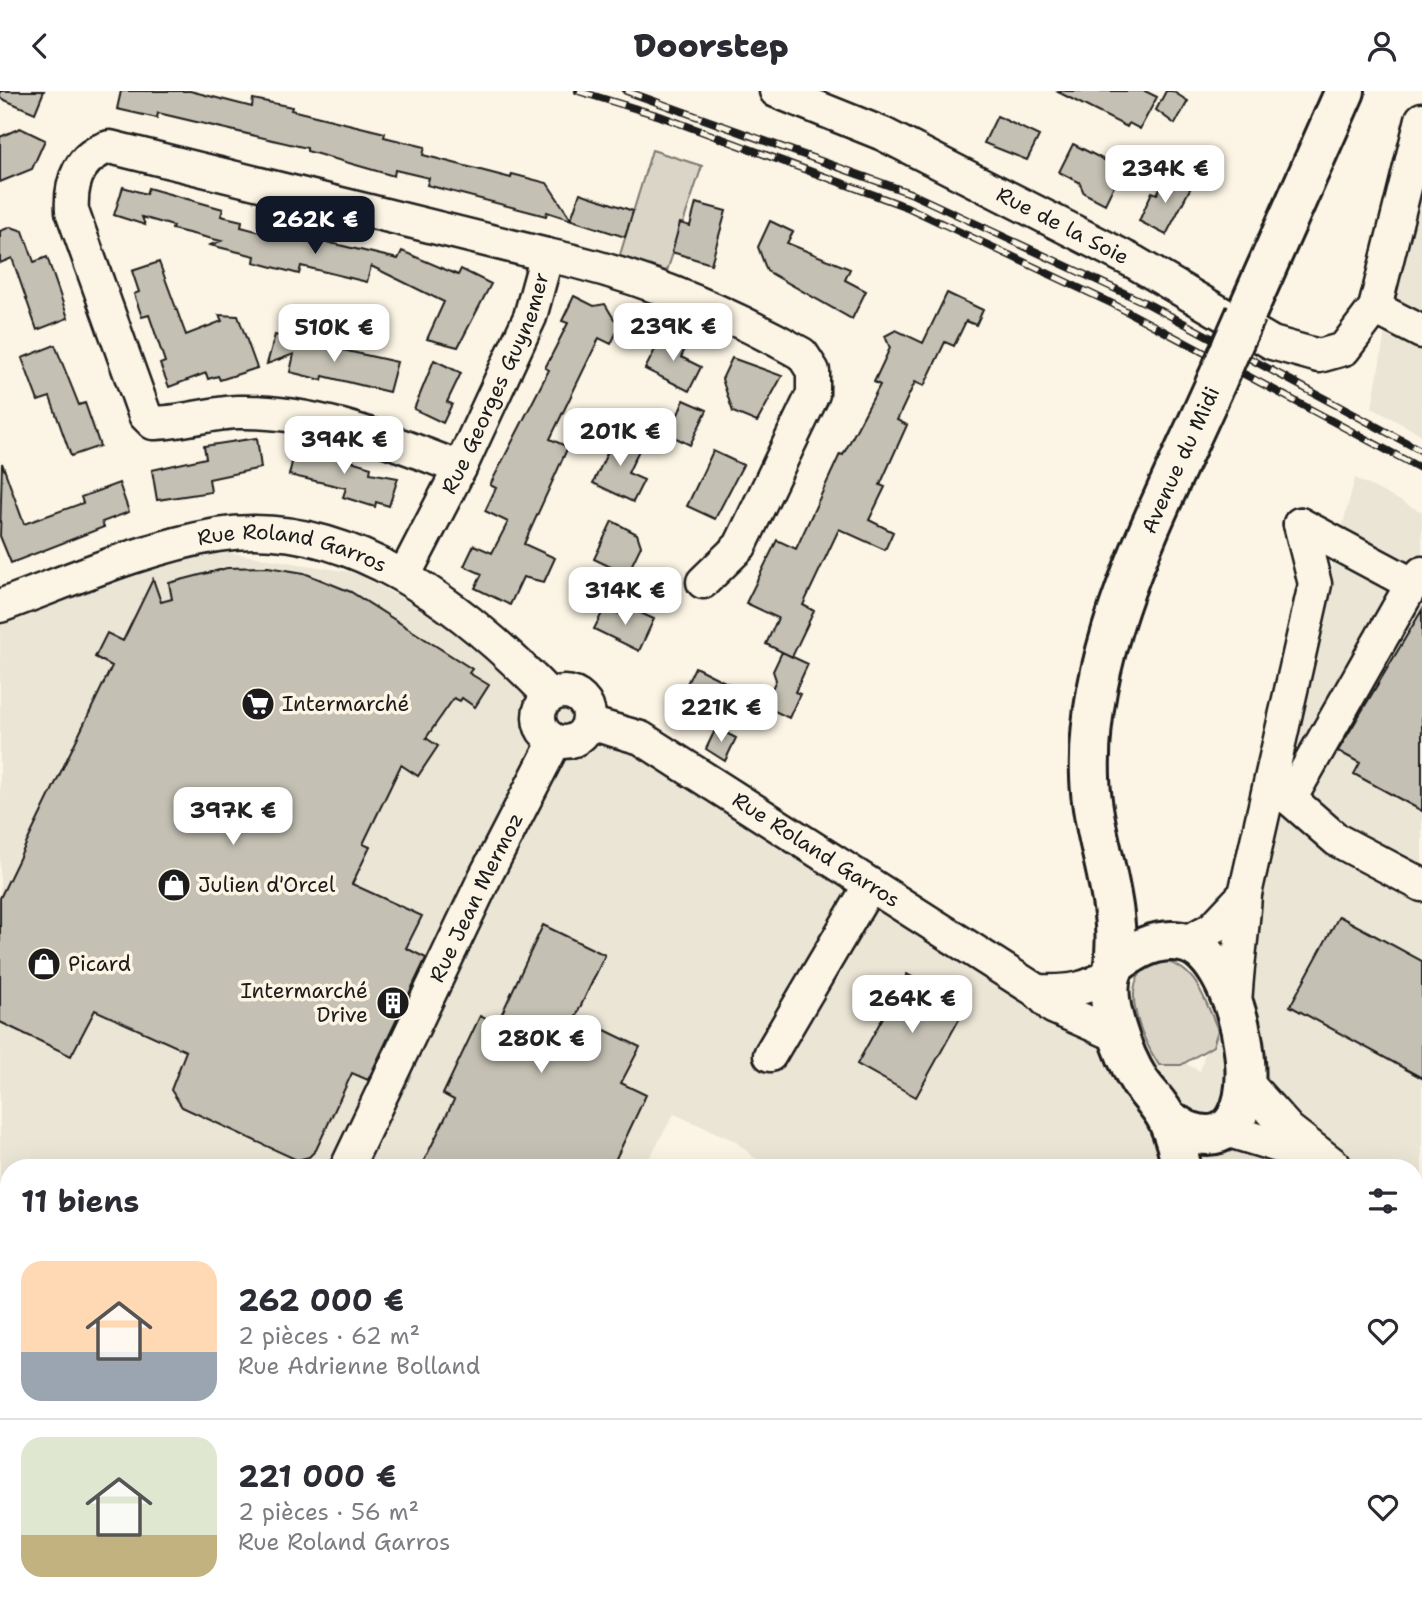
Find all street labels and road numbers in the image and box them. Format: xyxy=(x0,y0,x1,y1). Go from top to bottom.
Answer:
street label: Rue de la Soie xyxy=(992,180,1134,271)
street label: Rue Georges Guynemer xyxy=(435,269,556,499)
street label: Avenue du Midi xyxy=(1135,382,1226,538)
street label: Rue Roland Garros xyxy=(195,518,392,579)
street label: Rue Roland Garros xyxy=(727,786,905,914)
street label: Rue Jean Mermoz xyxy=(423,808,530,987)

